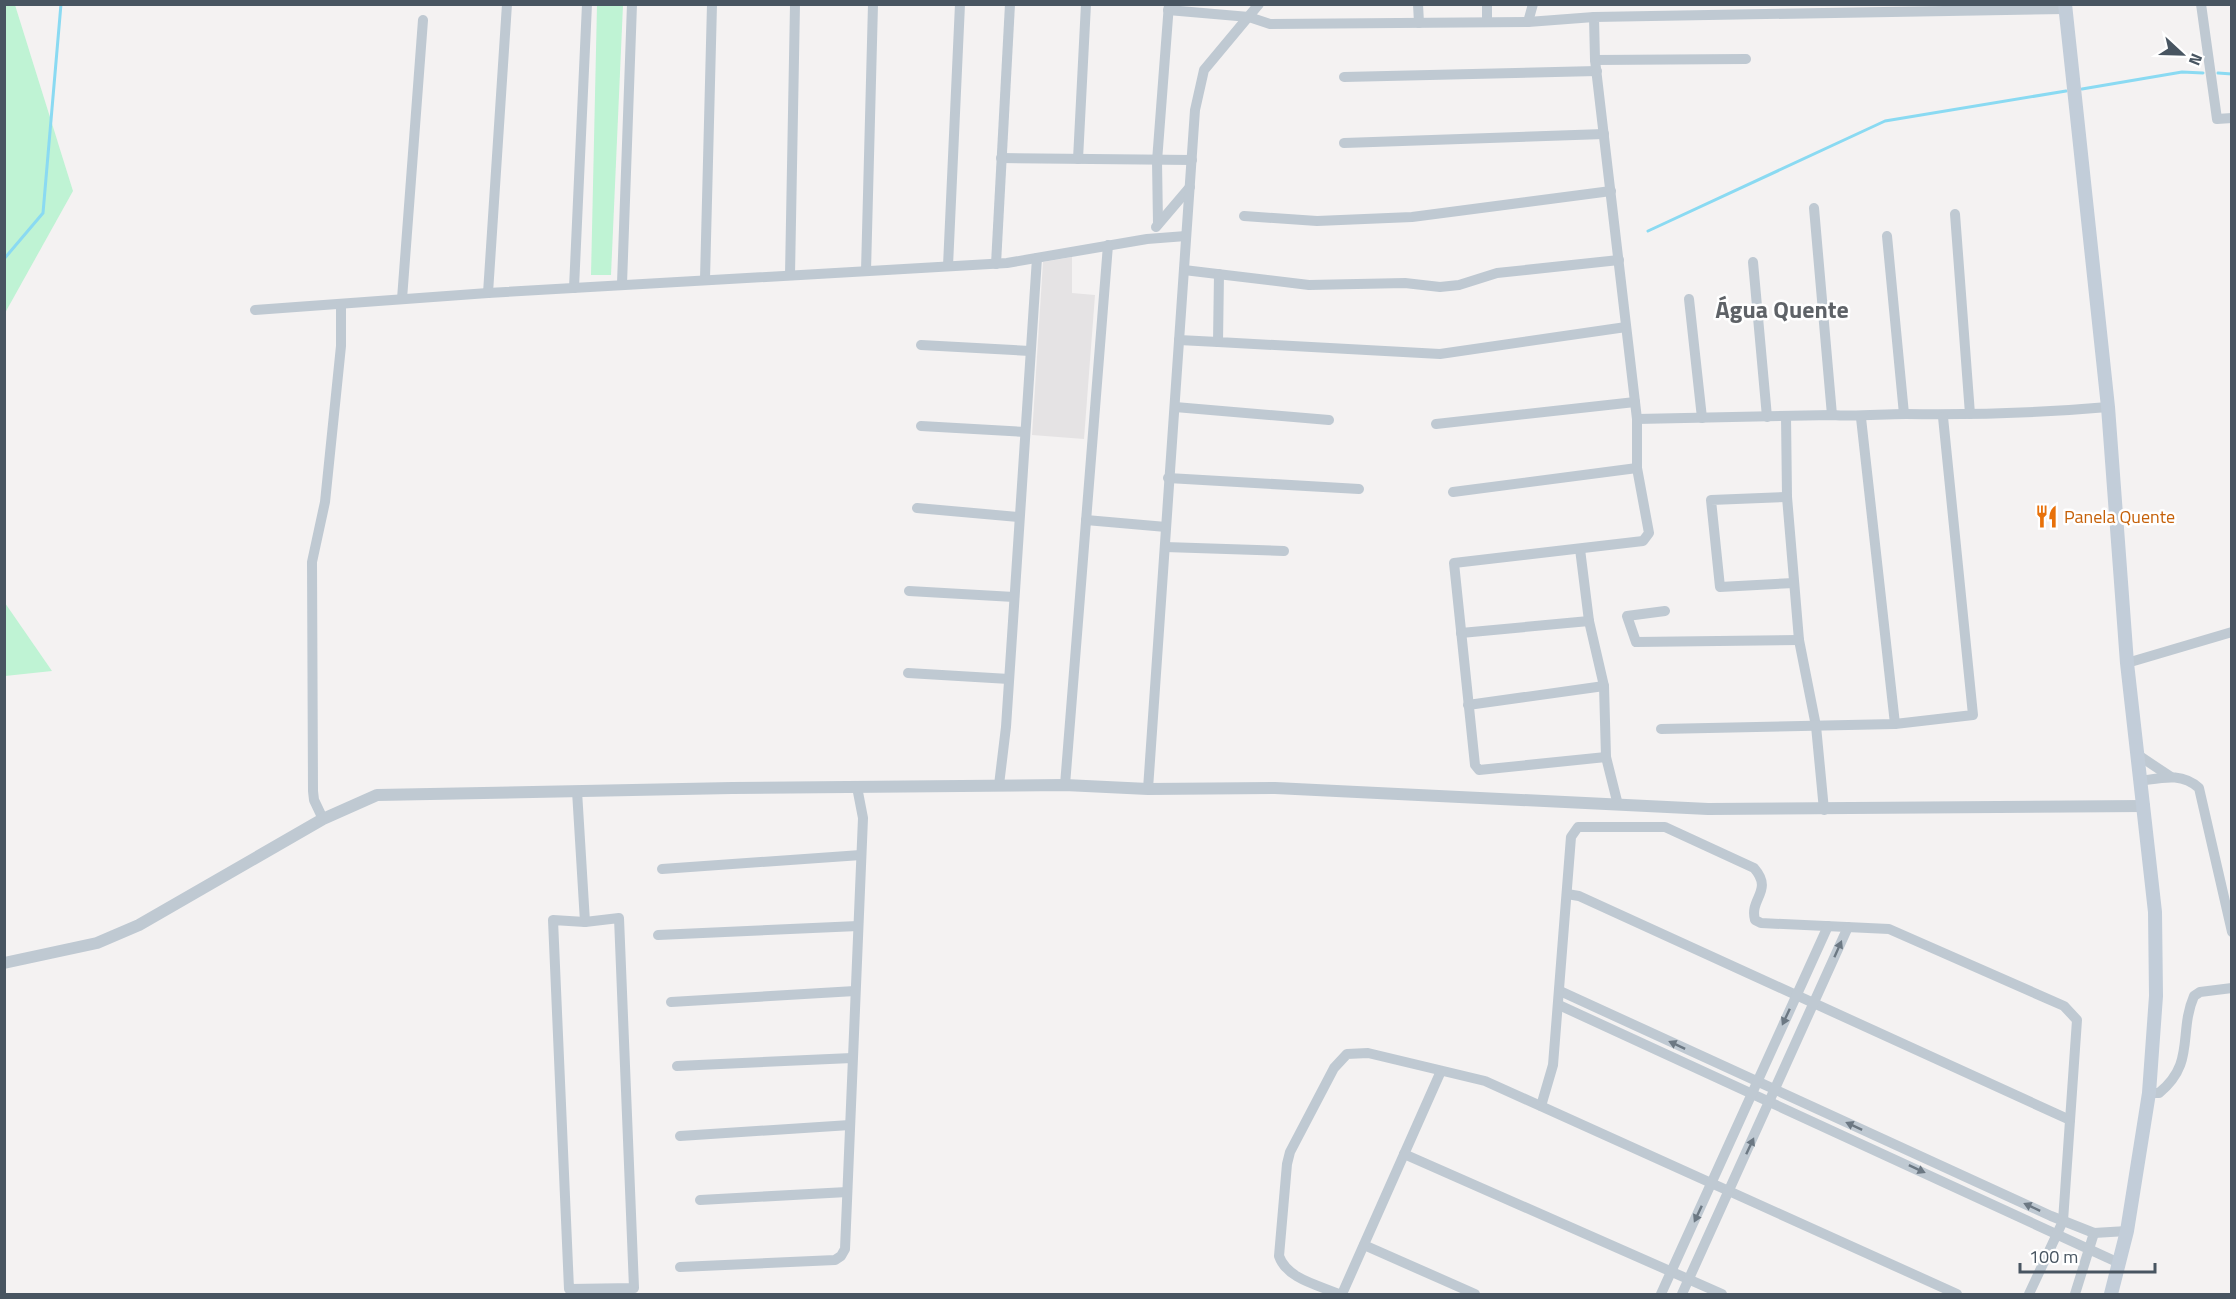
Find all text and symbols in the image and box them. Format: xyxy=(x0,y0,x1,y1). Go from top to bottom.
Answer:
north arrow xyxy=(2152,24,2212,84)
text: N xyxy=(2183,50,2209,69)
district label: Água Quente xyxy=(1715,291,1849,327)
restaurant icon: Panela Quente xyxy=(2033,503,2059,529)
place label: Panela Quente xyxy=(2064,503,2175,530)
one-way arrow xyxy=(1833,939,1843,957)
one-way arrow xyxy=(1781,1008,1790,1026)
one-way arrow xyxy=(1668,1040,1686,1050)
one-way arrow xyxy=(1846,1122,1863,1131)
one-way arrow xyxy=(1745,1137,1754,1154)
one-way arrow xyxy=(1909,1164,1926,1173)
one-way arrow xyxy=(2023,1203,2040,1212)
one-way arrow xyxy=(1693,1206,1703,1224)
scale bar xyxy=(2020,1236,2155,1274)
text: 100 m xyxy=(2029,1243,2078,1270)

